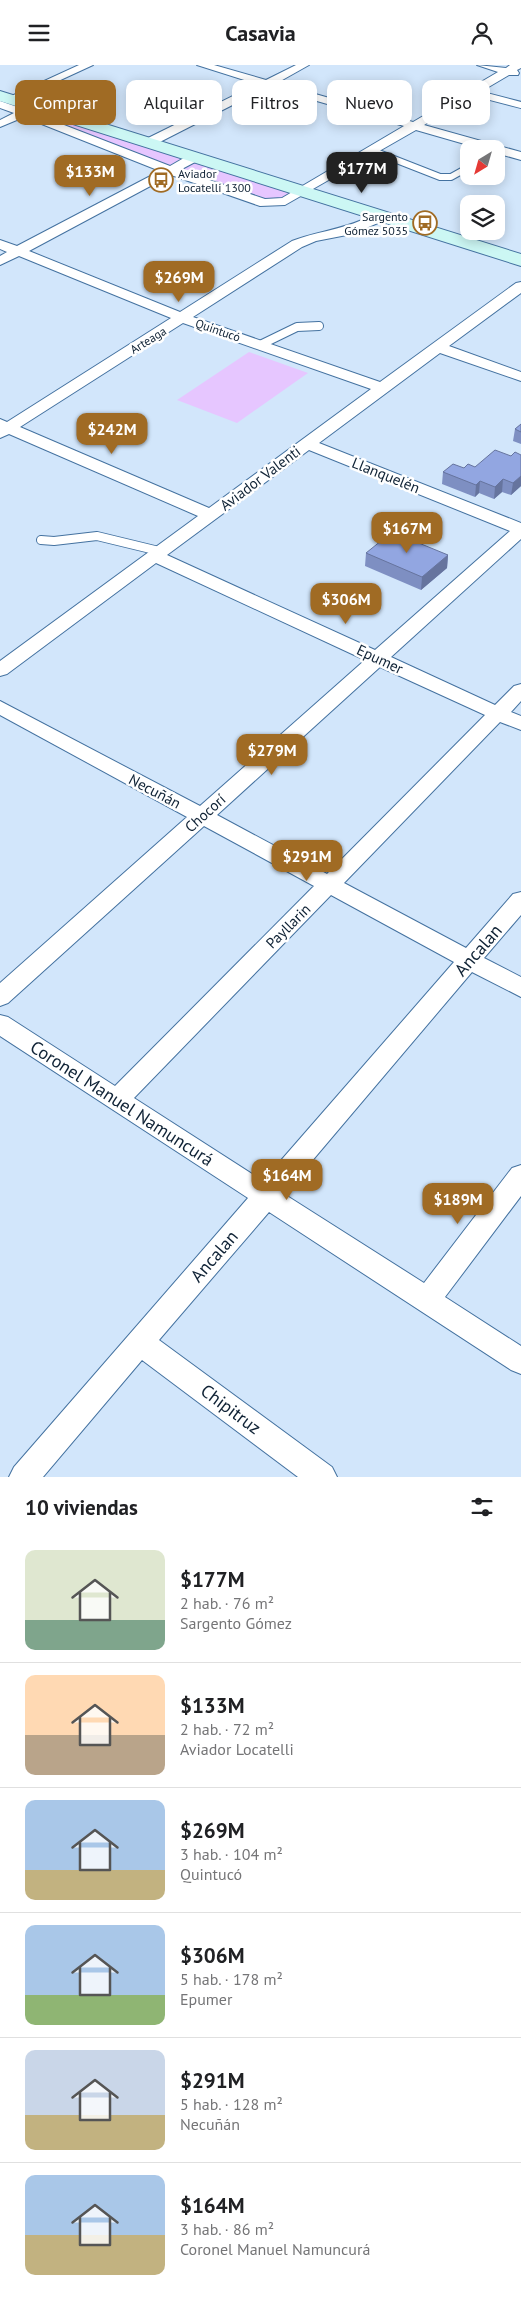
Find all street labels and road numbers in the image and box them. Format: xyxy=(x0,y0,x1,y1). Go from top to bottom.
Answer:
street label: Quintucó xyxy=(194,315,242,345)
street label: Arteaga xyxy=(127,323,169,357)
street label: Aviador Valenti xyxy=(216,441,304,515)
street label: Llanquelén xyxy=(349,453,423,497)
street label: Epumer xyxy=(354,640,406,678)
street label: Necuñán xyxy=(126,769,184,813)
street label: Chocorí xyxy=(181,790,229,836)
street label: Payllarin xyxy=(262,900,314,952)
street label: Ancalan xyxy=(449,919,507,981)
street label: Coronel Manuel Namuncurá xyxy=(26,1035,218,1171)
street label: Ancalan xyxy=(185,1225,243,1287)
street label: Chipitruz xyxy=(196,1379,266,1439)

